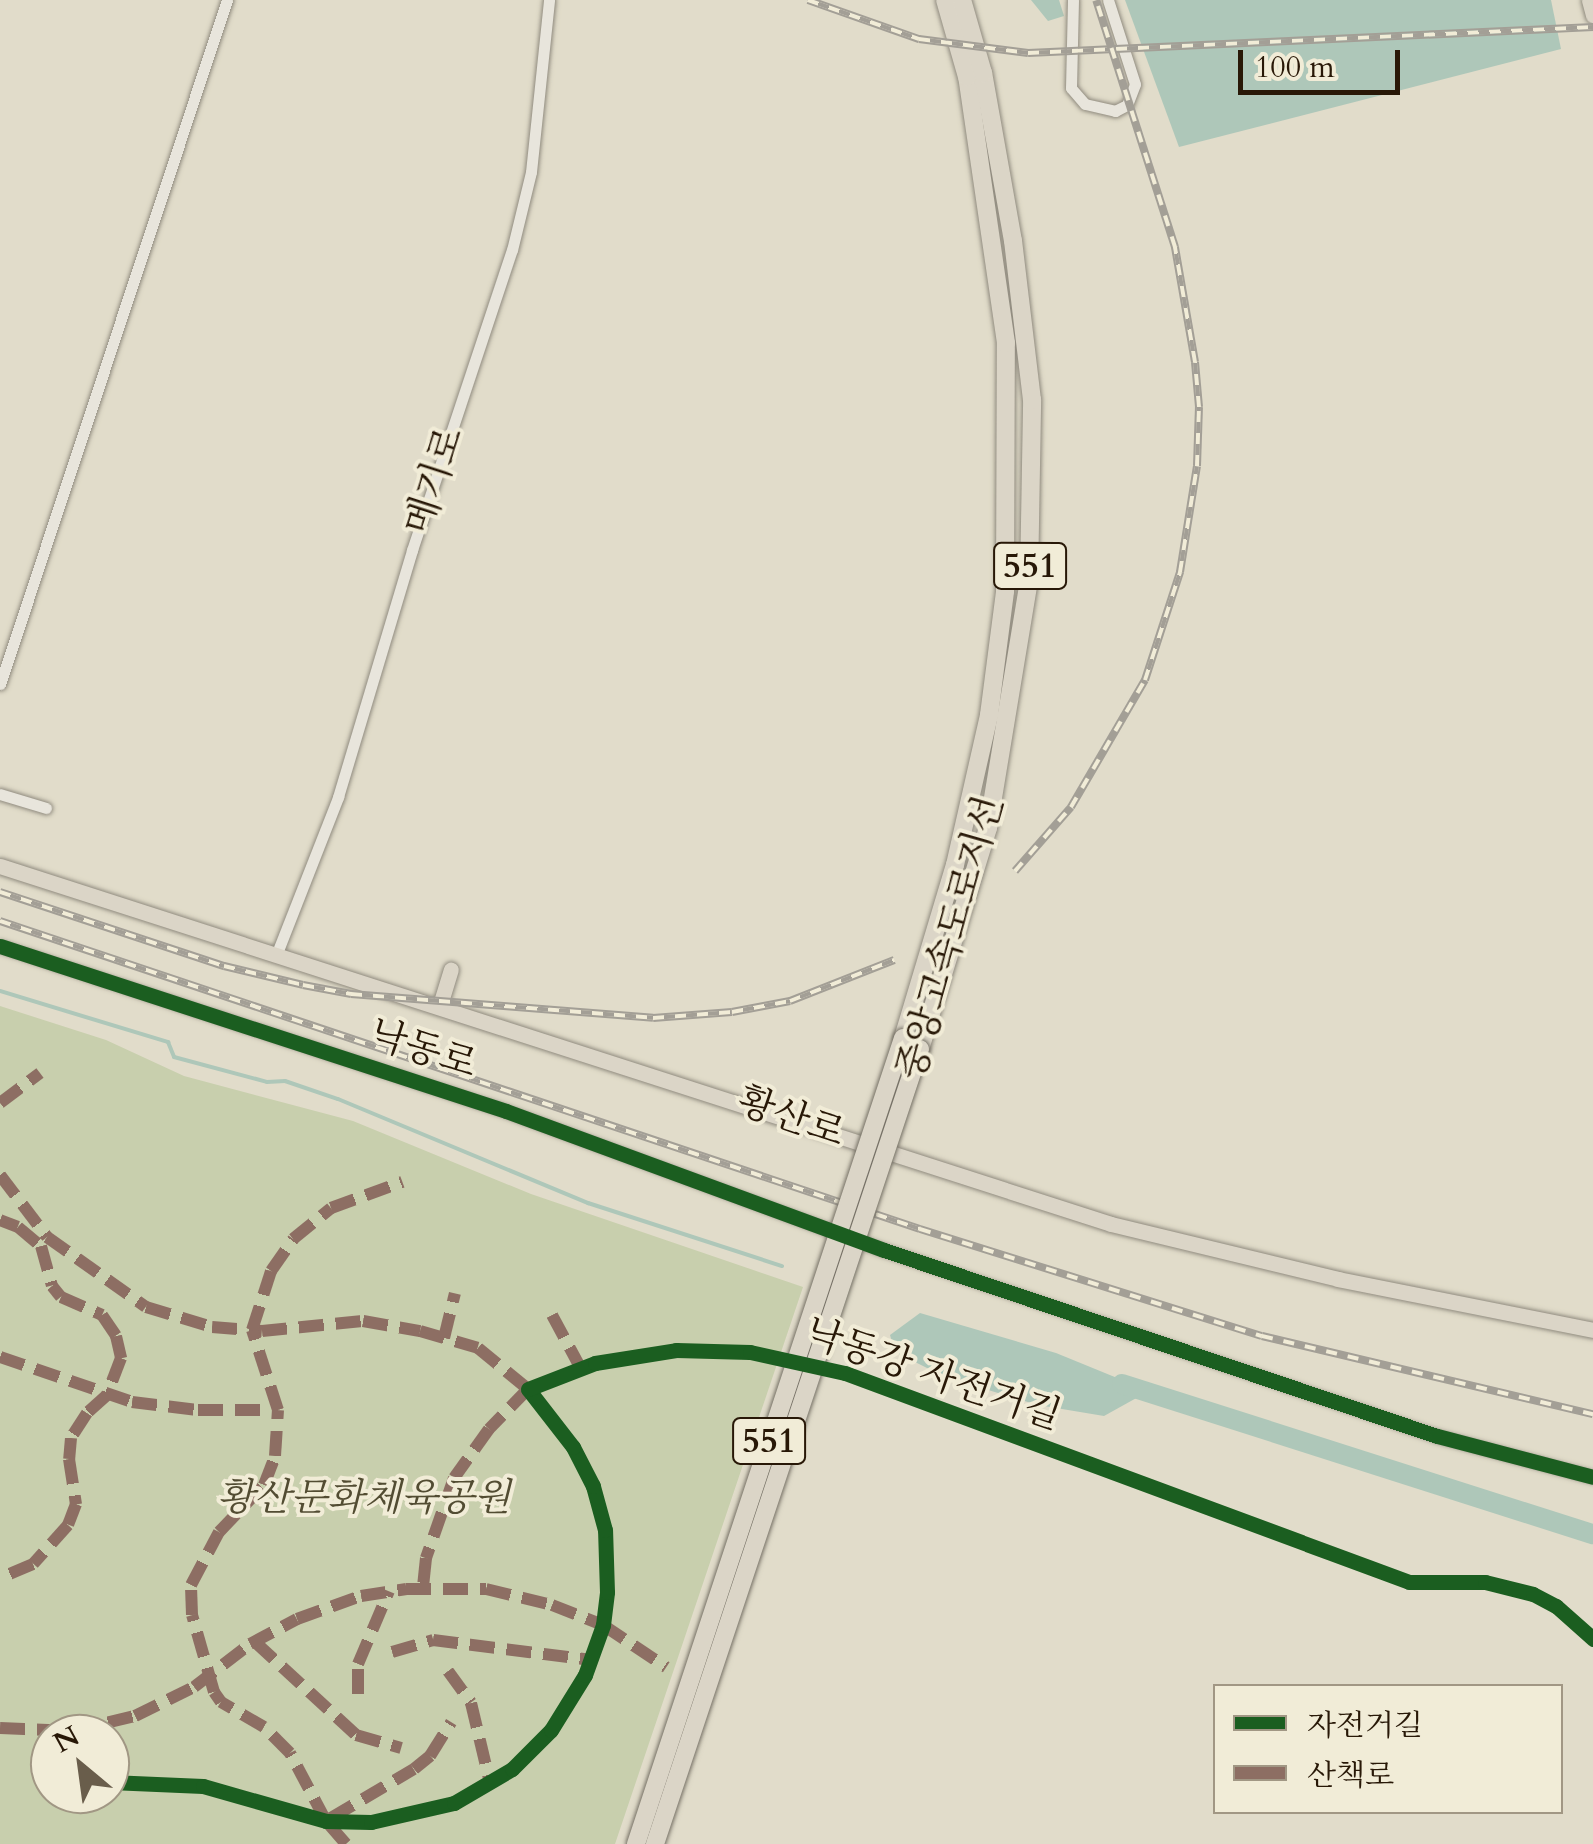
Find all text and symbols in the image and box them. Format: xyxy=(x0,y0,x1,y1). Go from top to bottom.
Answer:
scale bar xyxy=(1243,30,1406,92)
text: 100 m xyxy=(1255,47,1335,88)
street label: 메기로 xyxy=(396,422,474,540)
road number: 551 xyxy=(992,536,1068,596)
street label: 중앙고속도로지선 xyxy=(889,791,1013,1085)
street label: 낙동로 xyxy=(364,1011,482,1089)
street label: 황산로 xyxy=(732,1079,850,1157)
street label: 낙동강 자전거길 xyxy=(799,1310,1067,1440)
road number: 551 xyxy=(732,1411,806,1471)
park label: 황산문화체육공원 xyxy=(217,1476,511,1522)
legend xyxy=(1213,1684,1563,1814)
text: 자전거길 xyxy=(1307,1705,1423,1746)
north arrow xyxy=(30,1714,130,1814)
text: N xyxy=(47,1717,86,1762)
text: 산책로 xyxy=(1307,1755,1394,1796)

